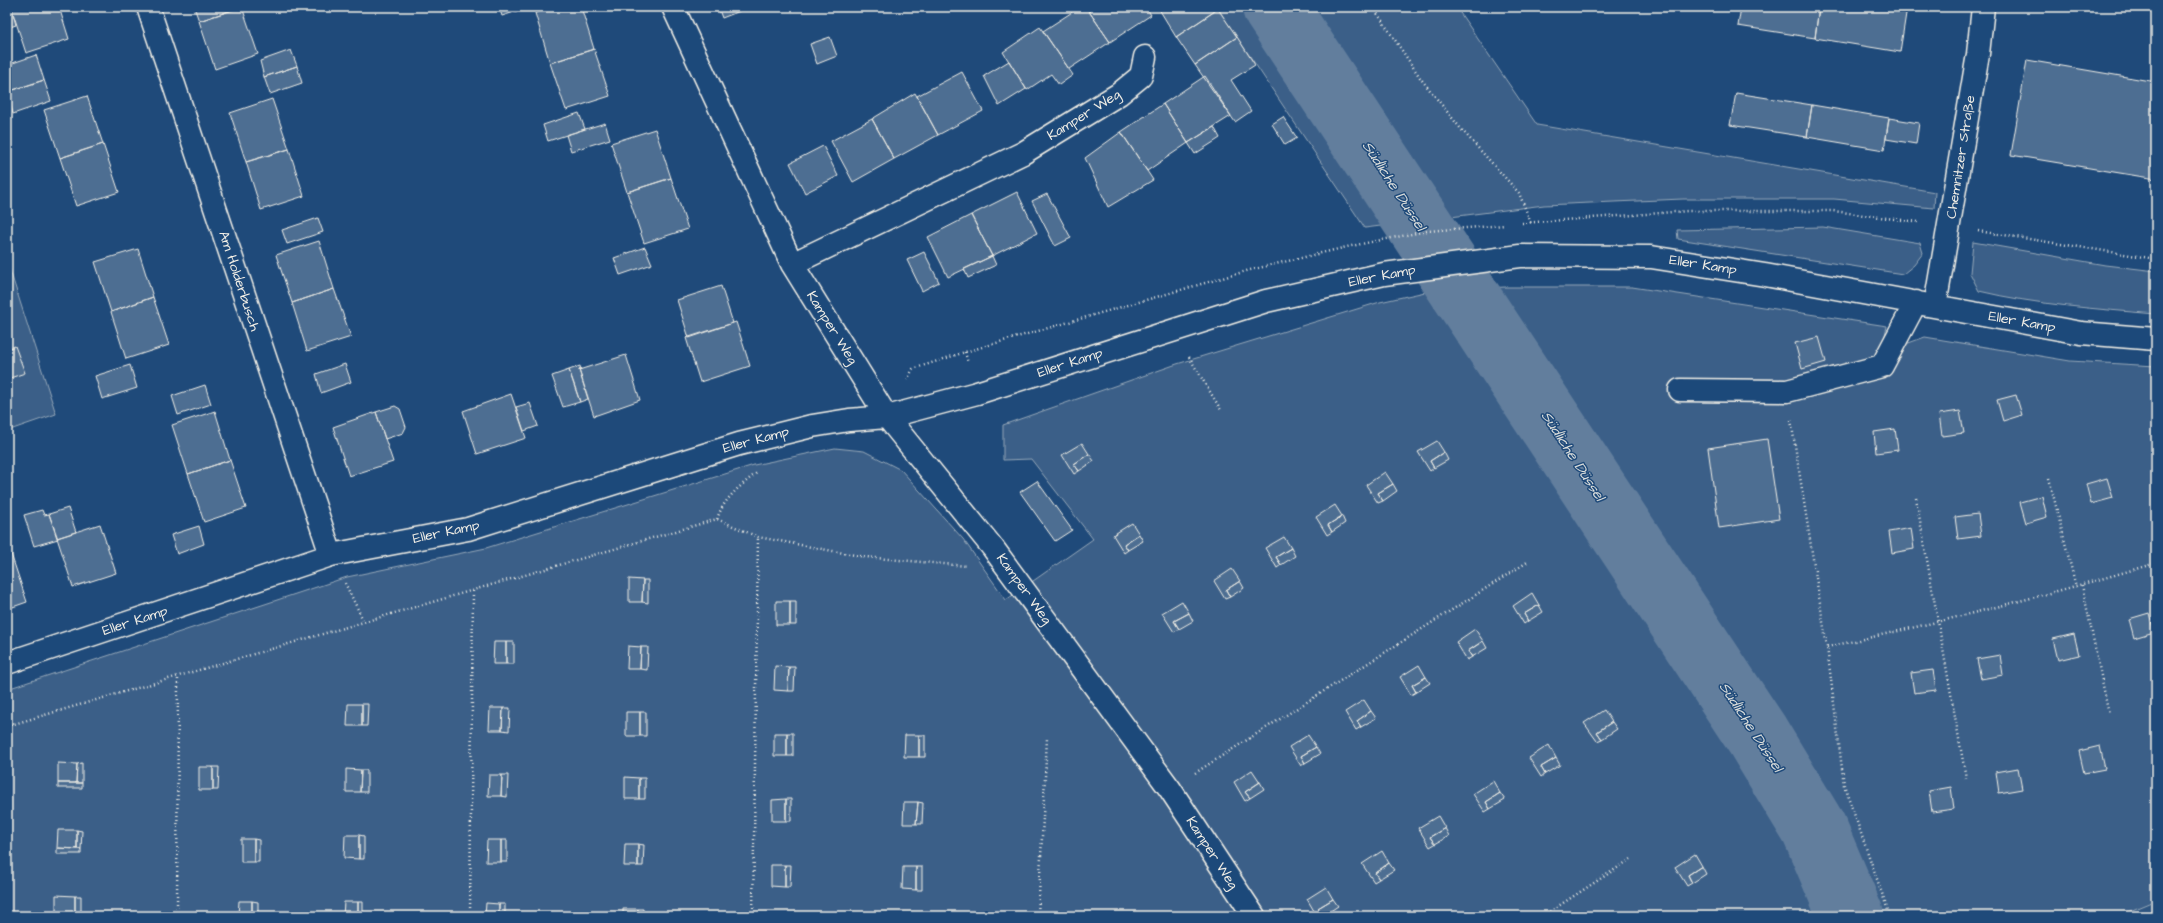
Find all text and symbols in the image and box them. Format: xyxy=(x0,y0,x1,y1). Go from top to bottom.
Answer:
street label: Kamper Weg xyxy=(1043,84,1125,146)
street label: Chemnitzer Straße xyxy=(1941,93,1981,220)
water label: Südliche Düssel xyxy=(1357,137,1432,236)
street label: Am Holderbusch xyxy=(213,228,265,334)
street label: Eller Kamp xyxy=(1668,250,1738,280)
street label: Eller Kamp xyxy=(1347,260,1417,292)
street label: Kamper Weg xyxy=(801,287,863,369)
street label: Eller Kamp xyxy=(1987,306,2057,338)
street label: Eller Kamp xyxy=(1035,343,1106,383)
water label: Südliche Düssel xyxy=(1536,407,1611,506)
street label: Eller Kamp xyxy=(721,422,792,458)
street label: Eller Kamp xyxy=(411,515,481,549)
street label: Kamper Weg xyxy=(991,549,1057,629)
street label: Eller Kamp xyxy=(100,601,171,641)
water label: Südliche Düssel xyxy=(1714,678,1789,777)
street label: Kamper Weg xyxy=(1181,813,1243,893)

